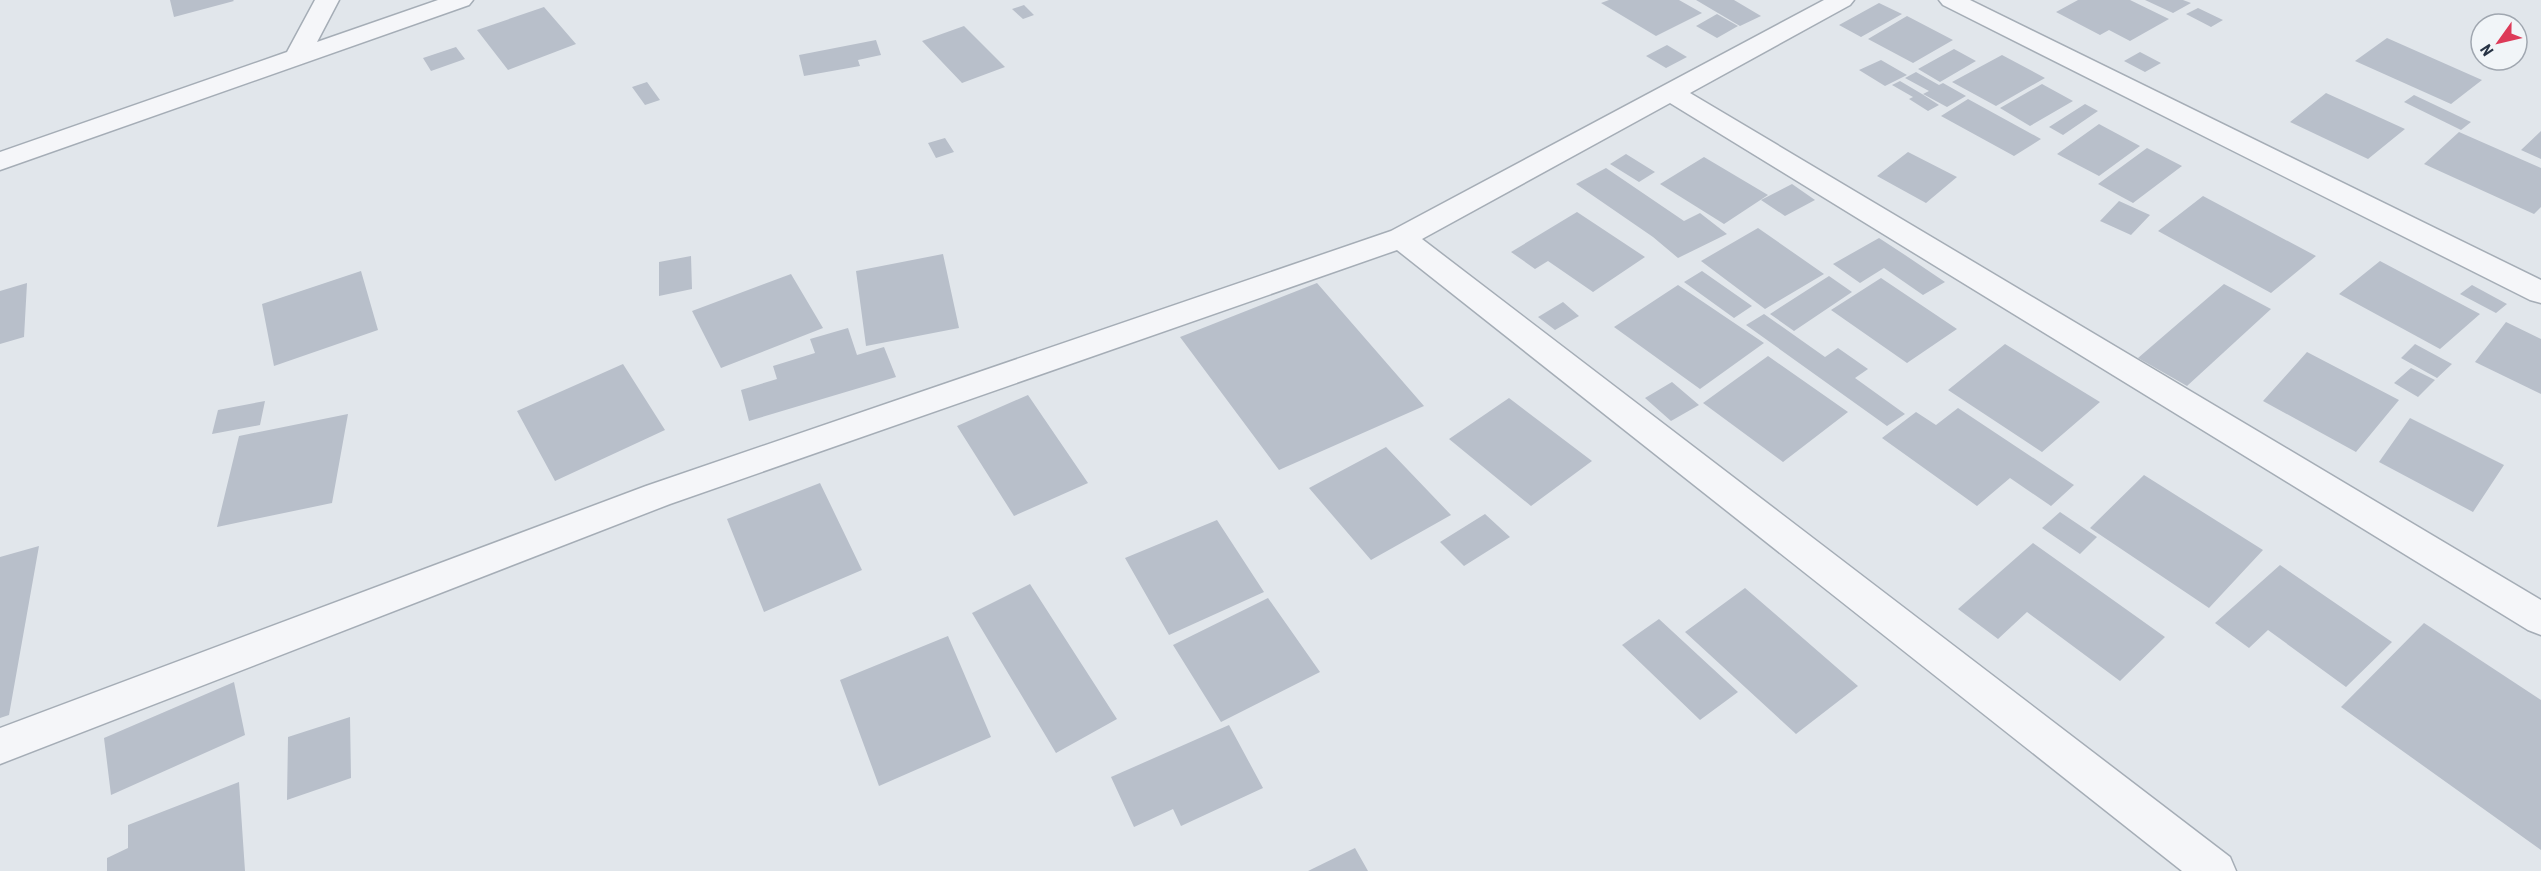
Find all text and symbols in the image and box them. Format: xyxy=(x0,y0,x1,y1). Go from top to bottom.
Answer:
north arrow xyxy=(2469,12,2529,72)
text: N xyxy=(2476,41,2498,59)

